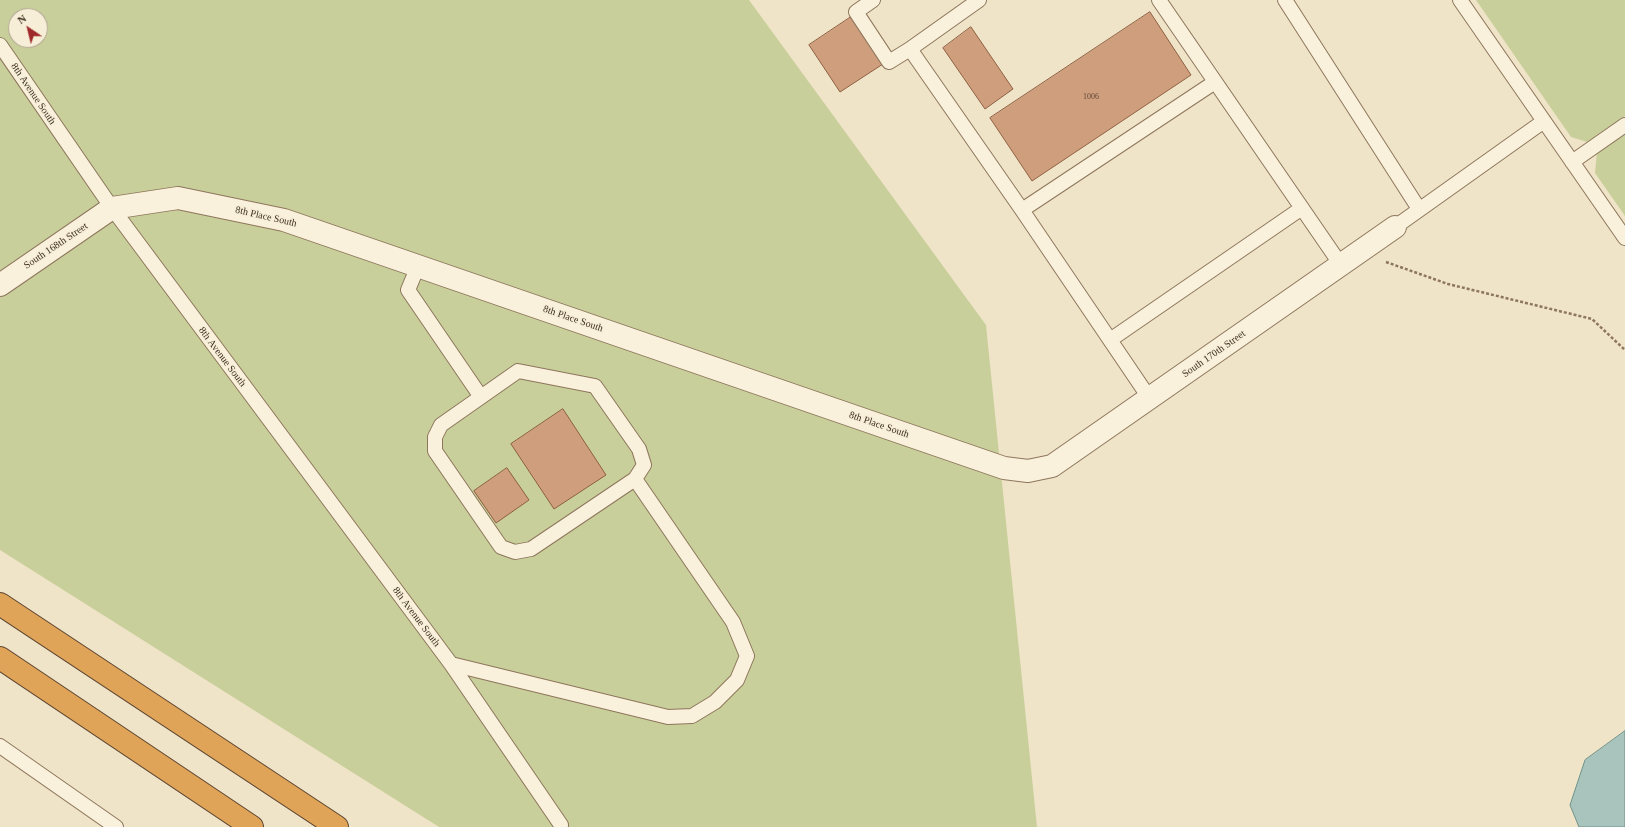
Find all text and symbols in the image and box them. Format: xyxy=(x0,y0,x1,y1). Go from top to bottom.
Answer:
north arrow xyxy=(8,8,48,48)
text: N xyxy=(15,12,28,26)
street label: 8th Avenue South xyxy=(8,61,58,127)
house number: 1006 xyxy=(1083,92,1099,102)
street label: 8th Place South xyxy=(234,204,298,230)
street label: South 168th Street xyxy=(22,220,90,272)
street label: 8th Place South xyxy=(541,303,605,335)
street label: 8th Avenue South xyxy=(196,325,248,389)
street label: South 170th Street xyxy=(1180,328,1248,380)
street label: 8th Place South xyxy=(847,409,911,441)
street label: 8th Avenue South xyxy=(390,585,442,649)

